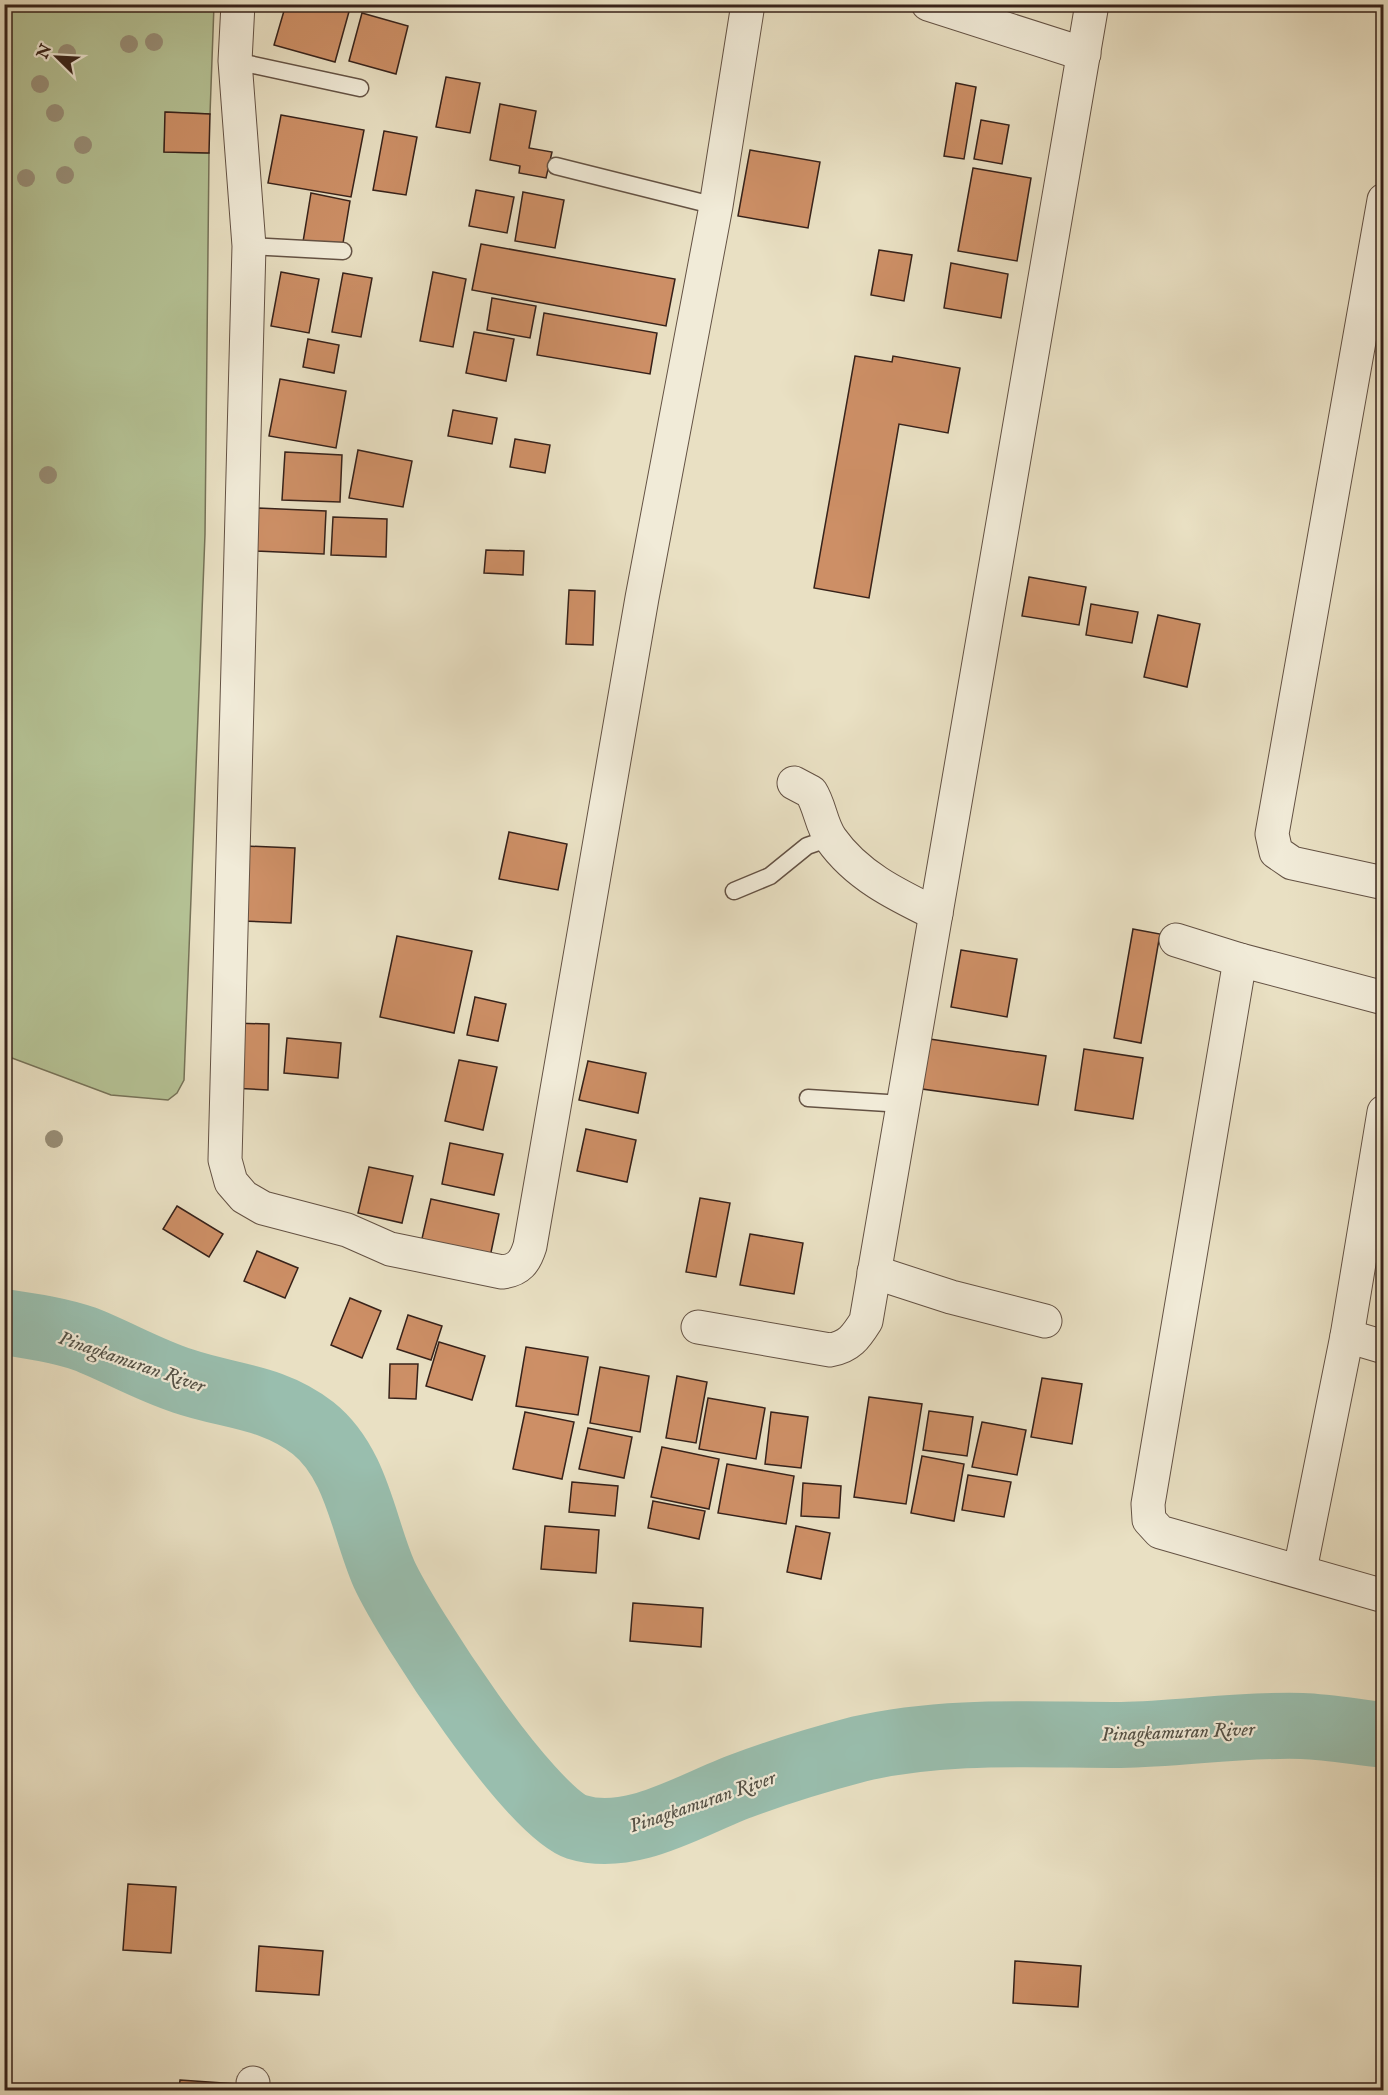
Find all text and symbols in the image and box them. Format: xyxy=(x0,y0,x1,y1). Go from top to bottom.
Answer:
north arrow xyxy=(27,27,87,87)
text: N xyxy=(33,41,57,63)
water label: Pinagkamuran River xyxy=(55,1326,209,1401)
water label: Pinagkamuran River xyxy=(1101,1717,1256,1749)
water label: Pinagkamuran River xyxy=(626,1765,781,1840)

